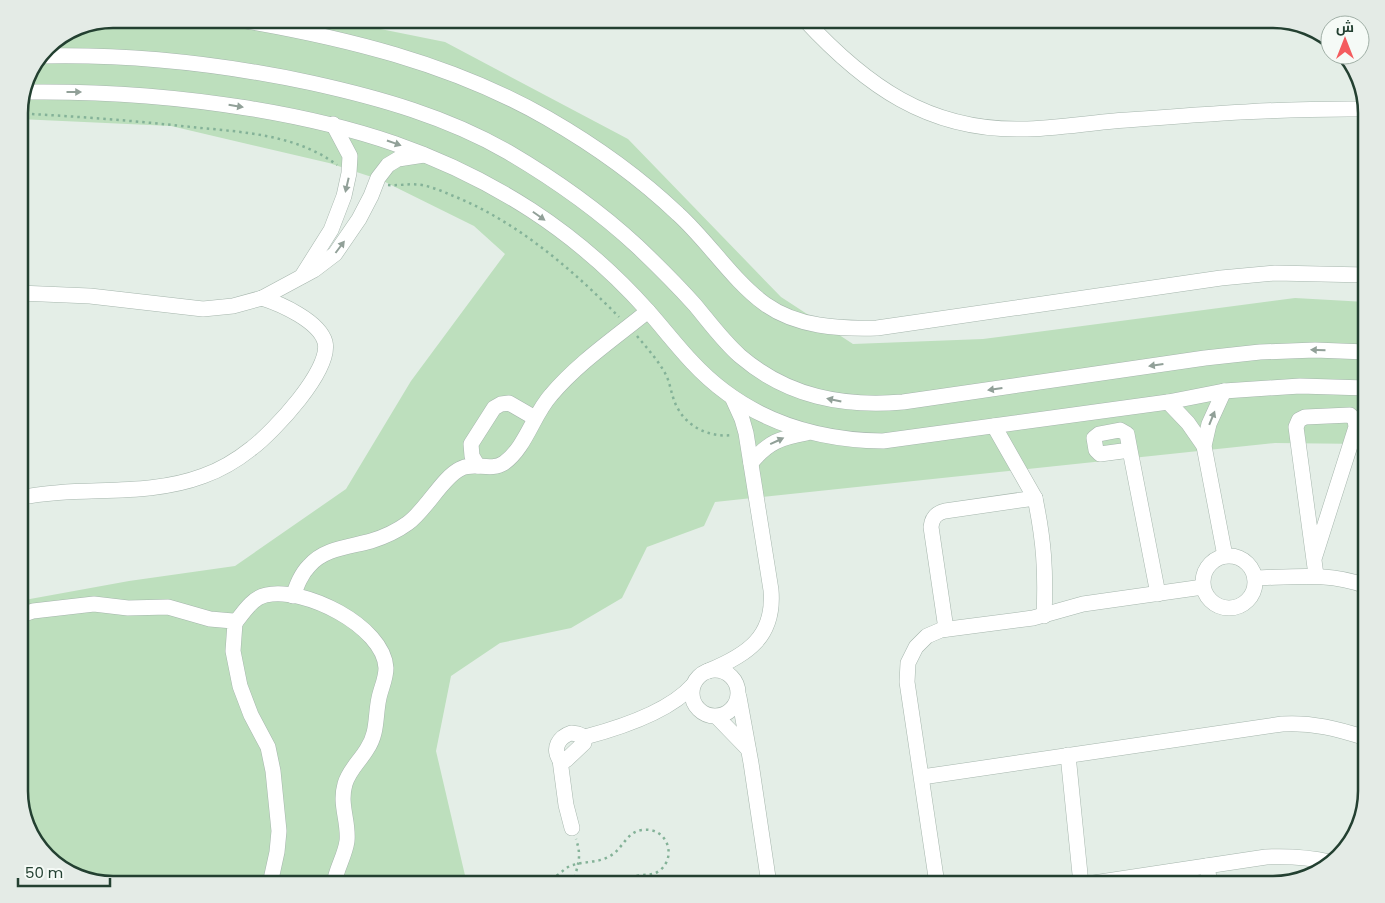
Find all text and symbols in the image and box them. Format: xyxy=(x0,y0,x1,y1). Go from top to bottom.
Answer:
north arrow xyxy=(1320,15,1370,65)
text: ش xyxy=(1336,17,1354,37)
one-way arrow xyxy=(67,88,83,96)
one-way arrow xyxy=(228,102,244,110)
one-way arrow xyxy=(387,139,402,147)
one-way arrow xyxy=(343,178,351,193)
one-way arrow xyxy=(532,211,545,221)
one-way arrow xyxy=(335,240,346,253)
one-way arrow xyxy=(1309,346,1325,354)
one-way arrow xyxy=(1148,361,1164,369)
one-way arrow xyxy=(987,385,1003,393)
one-way arrow xyxy=(826,396,842,404)
one-way arrow xyxy=(1209,410,1216,425)
one-way arrow xyxy=(770,437,784,445)
scale bar xyxy=(18,856,110,888)
text: 50 m xyxy=(25,862,63,883)

